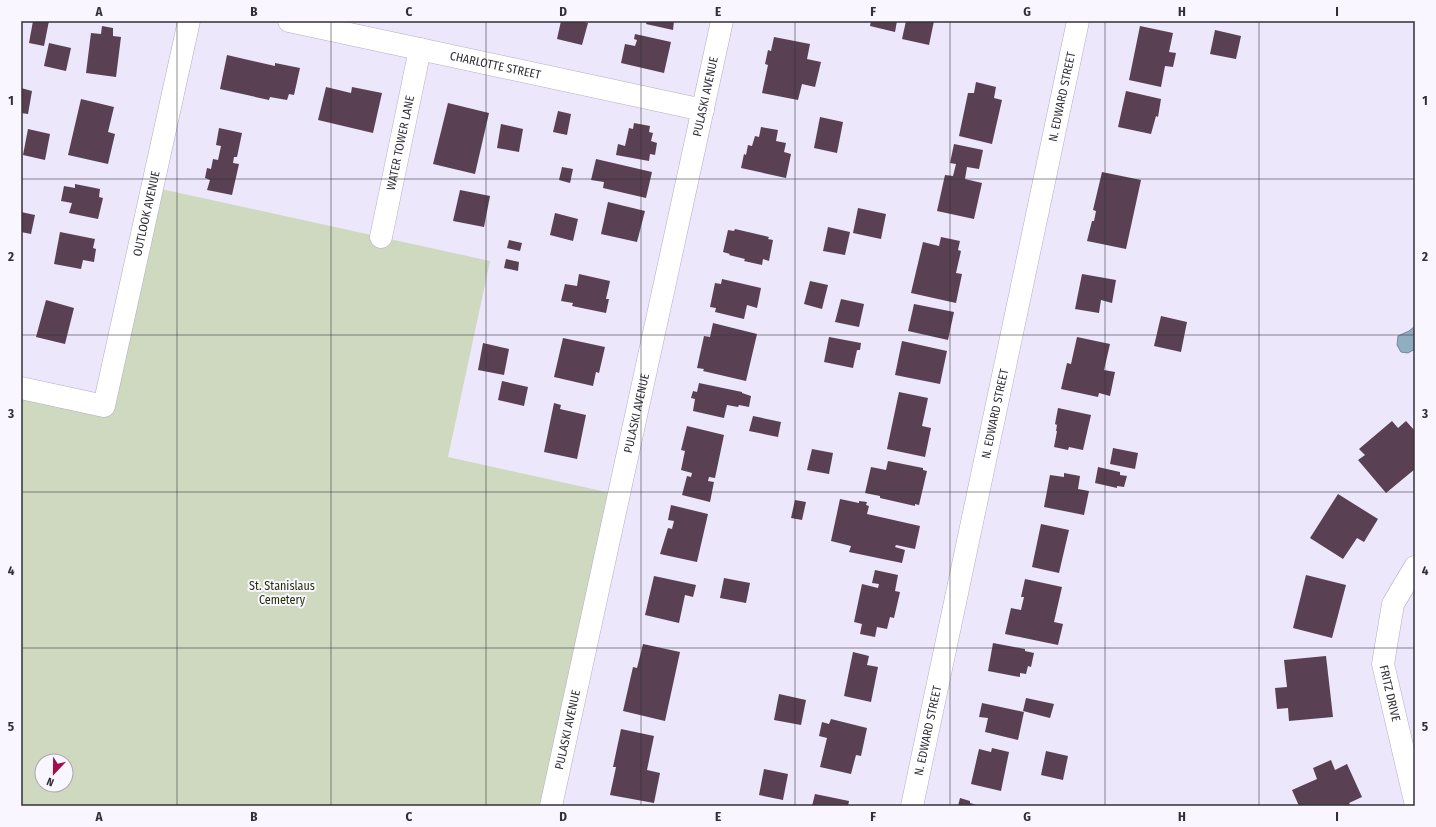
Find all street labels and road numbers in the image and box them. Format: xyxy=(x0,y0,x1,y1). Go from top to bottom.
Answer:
street label: CHARLOTTE STREET xyxy=(449,49,542,82)
street label: N. EDWARD STREET xyxy=(1046,50,1078,143)
street label: PULASKI AVENUE xyxy=(690,55,721,138)
street label: WATER TOWER LANE xyxy=(384,94,417,192)
street label: OUTLOOK AVENUE xyxy=(130,169,163,258)
street label: N. EDWARD STREET xyxy=(979,367,1011,460)
street label: PULASKI AVENUE xyxy=(621,372,652,454)
street label: FRITZ DRIVE xyxy=(1377,664,1403,723)
street label: N. EDWARD STREET xyxy=(912,684,944,777)
street label: PULASKI AVENUE xyxy=(552,688,583,771)

